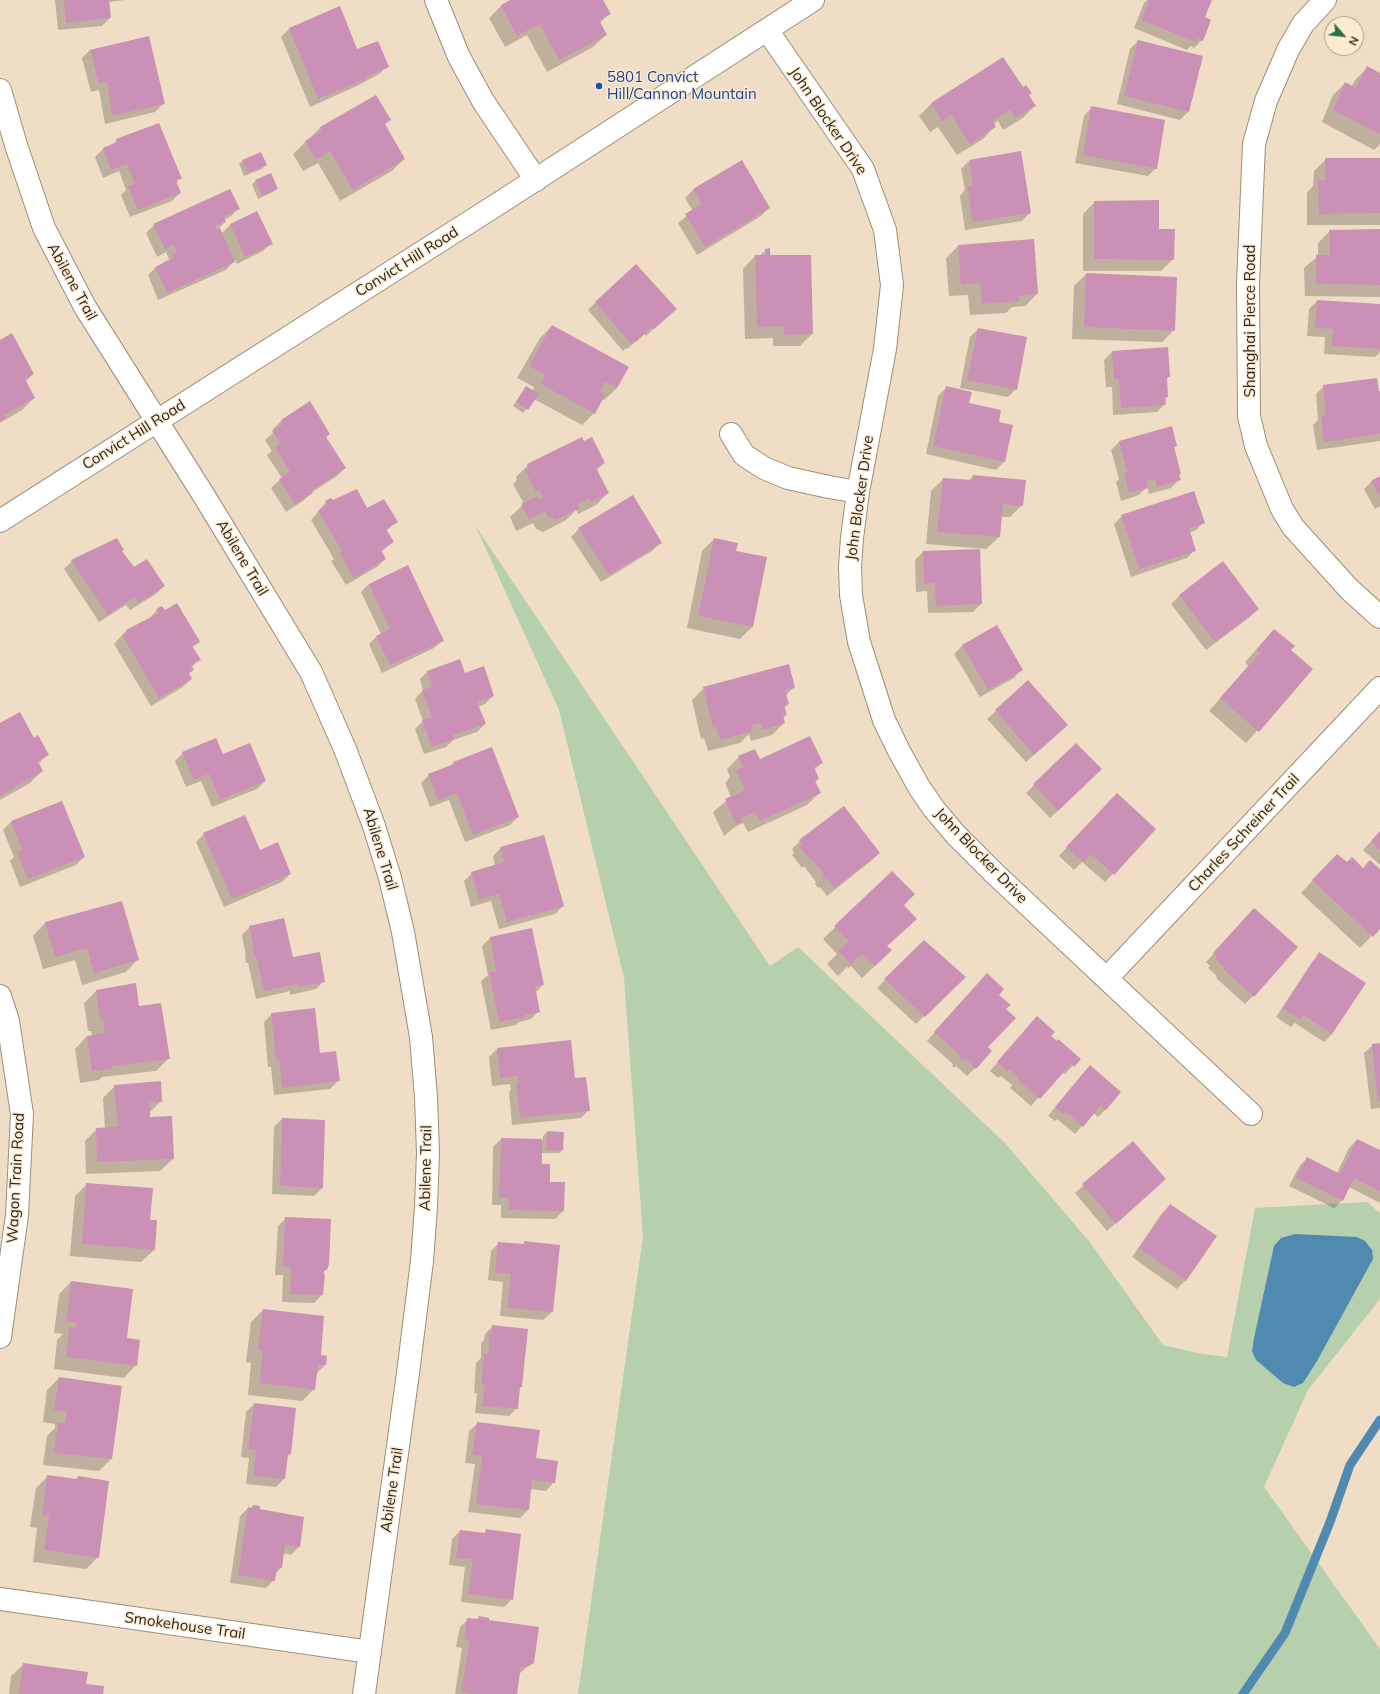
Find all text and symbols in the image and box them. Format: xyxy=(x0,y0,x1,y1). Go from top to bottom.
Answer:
north arrow xyxy=(1324,16,1364,56)
text: N xyxy=(1346,34,1362,48)
street label: John Blocker Drive xyxy=(785,64,871,178)
place label: 5801 Convict Hill/Cannon Mountain xyxy=(607,68,757,103)
marker: 5801 Convict Hill/Cannon Mountain xyxy=(594,81,604,91)
street label: Convict Hill Road xyxy=(352,223,462,301)
street label: Abilene Trail xyxy=(43,240,101,324)
street label: Shanghai Pierce Road xyxy=(1241,244,1259,398)
street label: Convict Hill Road xyxy=(79,396,189,474)
street label: John Blocker Drive xyxy=(842,434,878,562)
street label: Abilene Trail xyxy=(212,517,272,599)
street label: Charles Schreiner Trail xyxy=(1185,770,1303,896)
street label: John Blocker Drive xyxy=(931,804,1031,908)
street label: Abilene Trail xyxy=(359,805,401,893)
street label: Wagon Train Road xyxy=(4,1112,28,1244)
street label: Abilene Trail xyxy=(416,1125,436,1211)
street label: Abilene Trail xyxy=(377,1446,407,1534)
street label: Smokehouse Trail xyxy=(123,1609,247,1643)

